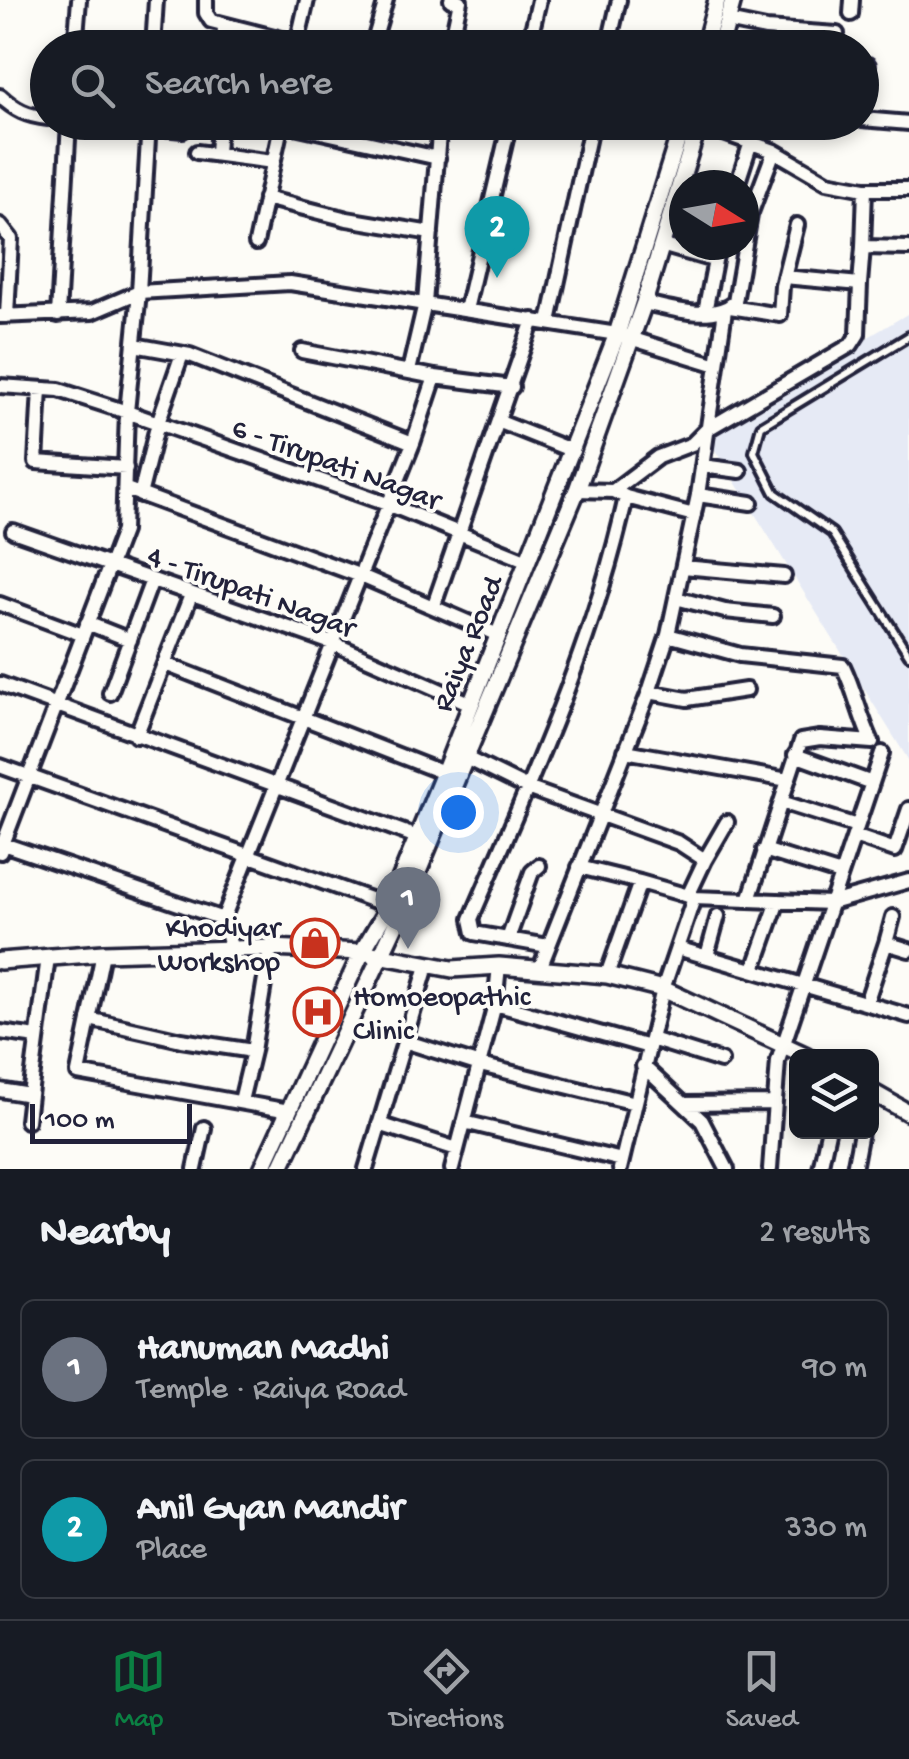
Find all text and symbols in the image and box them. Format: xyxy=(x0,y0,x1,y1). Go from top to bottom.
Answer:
search box xyxy=(30,30,879,140)
icon: search xyxy=(65,58,120,113)
text: Search here xyxy=(145,63,332,107)
north arrow xyxy=(669,170,759,260)
pin: 2 xyxy=(464,196,530,278)
street label: 6 - Tirupati Nagar xyxy=(226,412,447,521)
street label: 4 - Tirupati Nagar xyxy=(142,540,361,649)
street label: Raiya Road xyxy=(427,570,514,718)
your location xyxy=(433,787,484,838)
pin: 1 xyxy=(376,866,440,949)
place label: Khodiyar Workshop xyxy=(157,913,282,982)
shop icon: Khodiyar Workshop xyxy=(289,917,341,969)
place label: Homoeopathic Clinic xyxy=(353,982,532,1051)
hospital icon: Homoeopathic Clinic xyxy=(292,986,344,1038)
map controls xyxy=(789,1049,879,1139)
button: layers xyxy=(789,1049,879,1139)
scale bar xyxy=(30,1099,192,1144)
text: 100 m xyxy=(45,1105,115,1138)
text: Nearby xyxy=(40,1210,170,1259)
text: 2 results xyxy=(759,1215,869,1253)
text: Hanuman Madhi xyxy=(137,1328,389,1372)
text: 1 xyxy=(68,1350,81,1388)
text: 90 m xyxy=(803,1350,867,1388)
text: Temple · Raiya Road xyxy=(137,1372,406,1410)
text: Anil Gyan Mandir xyxy=(137,1488,403,1532)
text: 2 xyxy=(67,1510,82,1548)
text: 330 m xyxy=(785,1510,867,1548)
text: Place xyxy=(137,1532,207,1570)
tab: Map xyxy=(111,1644,166,1737)
tab: Directions xyxy=(389,1644,503,1737)
tab: Saved xyxy=(726,1644,798,1737)

